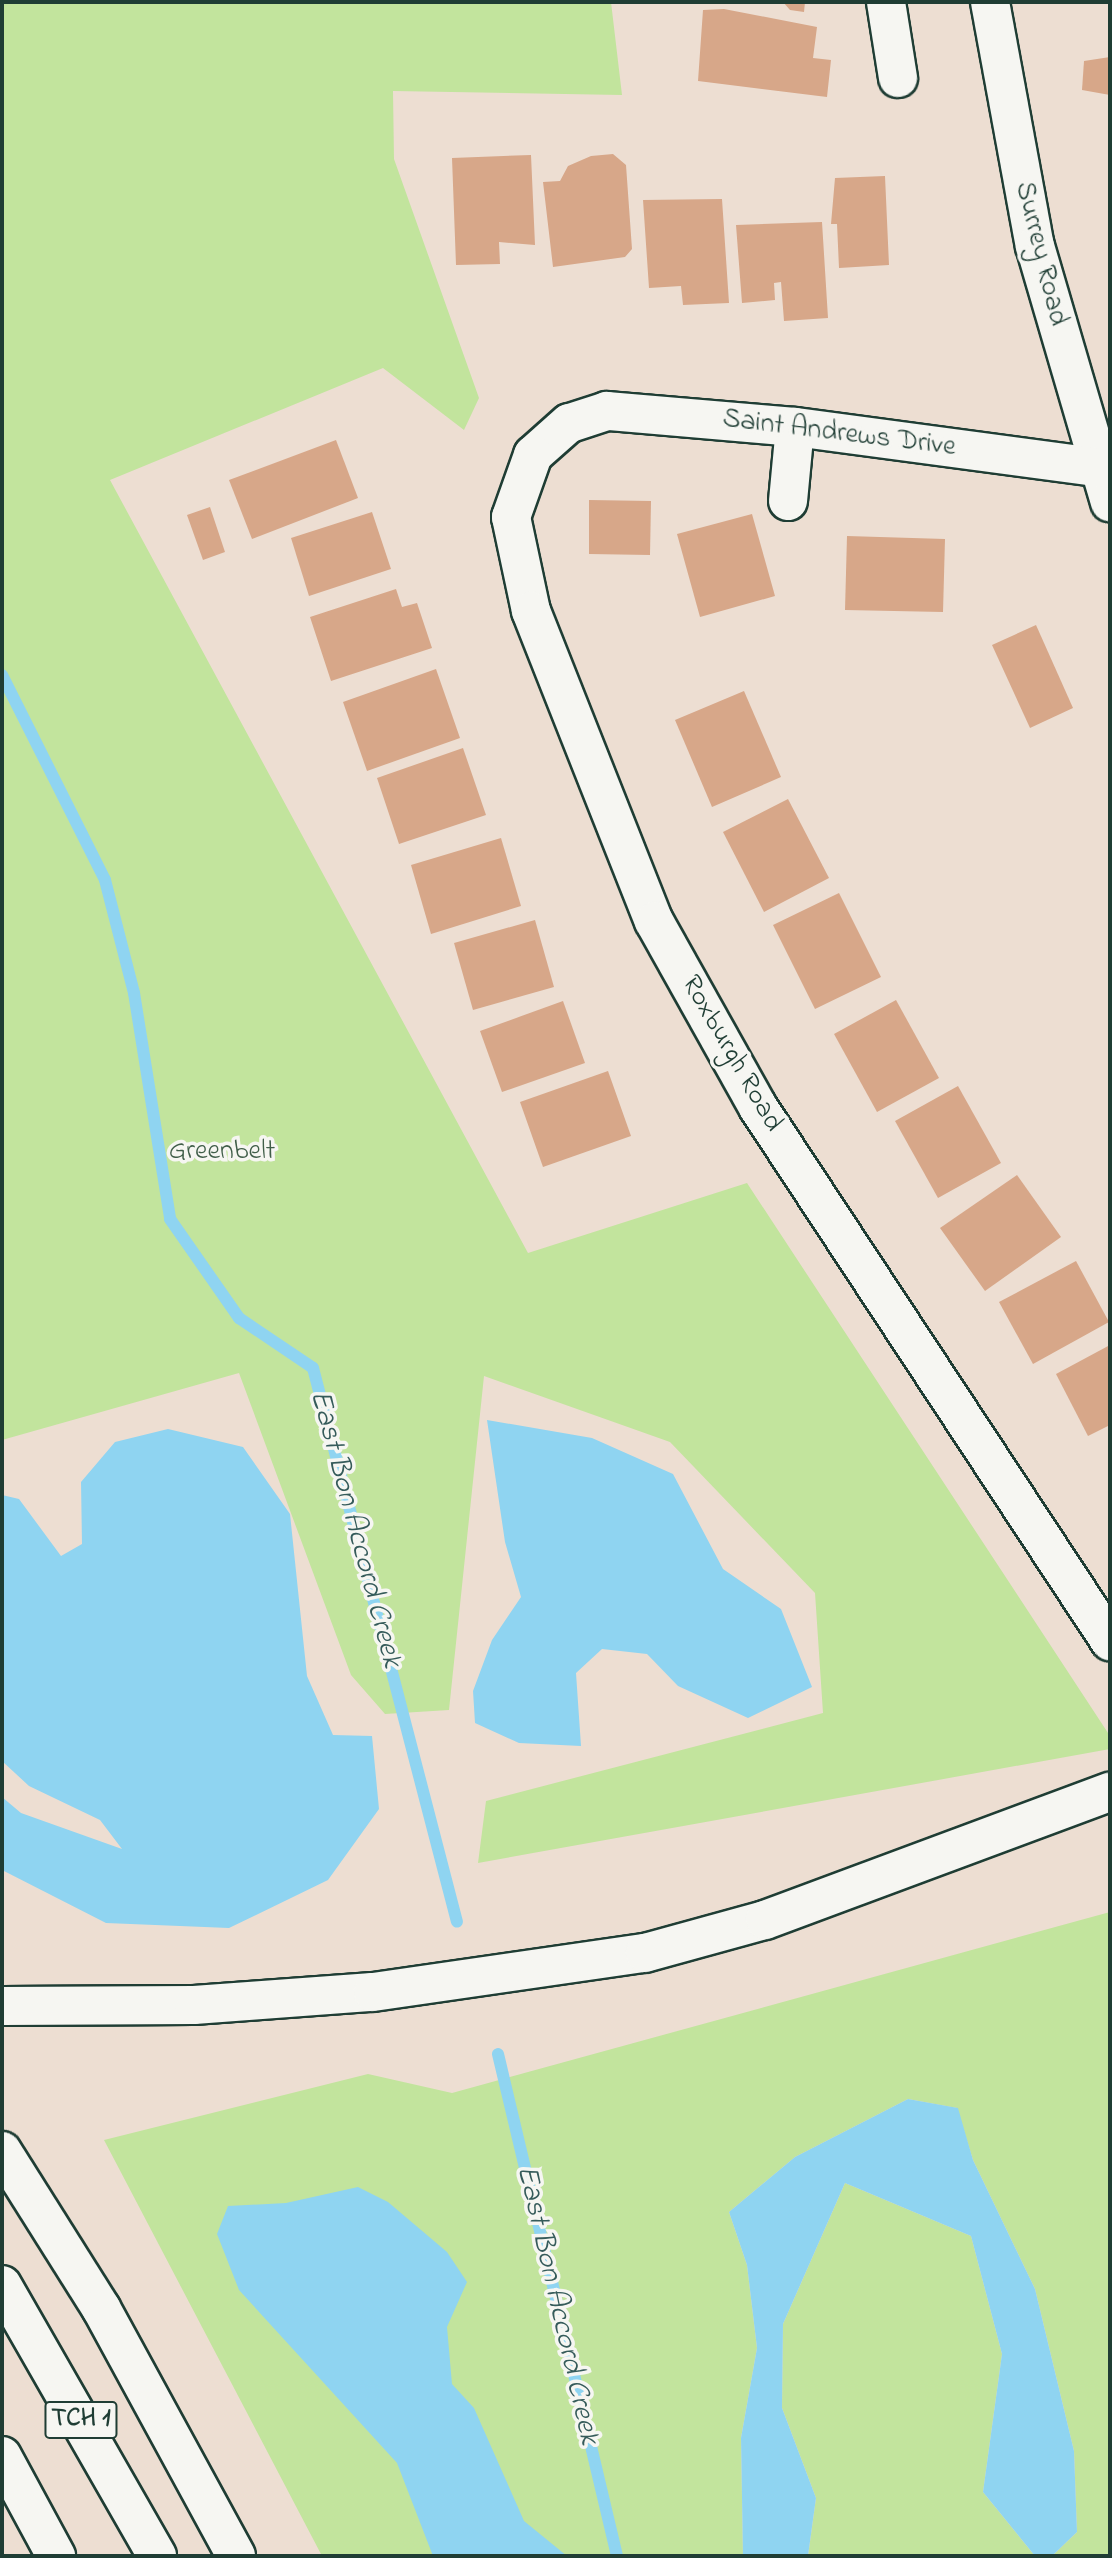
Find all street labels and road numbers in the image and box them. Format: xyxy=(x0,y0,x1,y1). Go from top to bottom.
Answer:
street label: Surrey Road xyxy=(1006,178,1074,330)
street label: Saint Andrews Drive xyxy=(721,403,957,465)
street label: Roxburgh Road xyxy=(673,970,789,1138)
road number: TCH 1 xyxy=(44,2398,118,2442)

